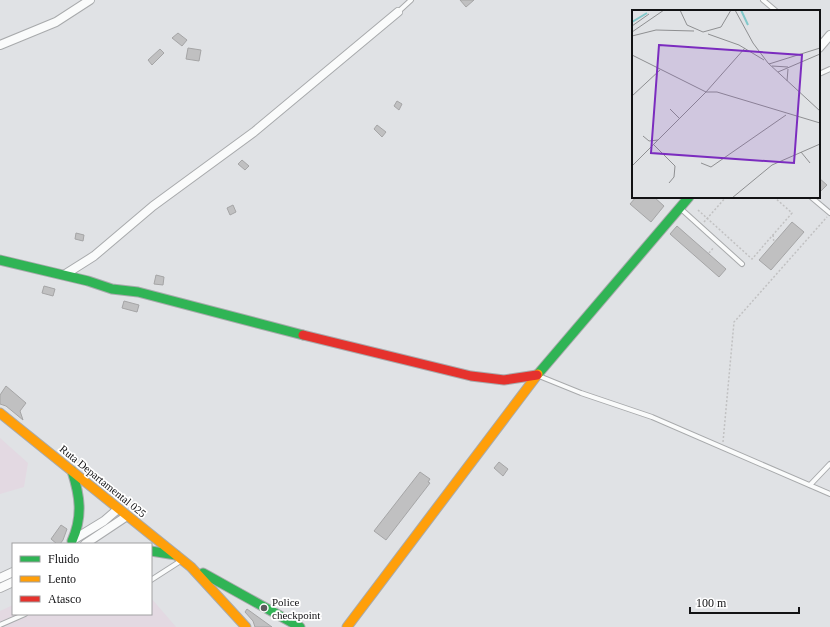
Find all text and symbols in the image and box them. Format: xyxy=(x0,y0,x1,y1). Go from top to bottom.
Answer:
inset map xyxy=(632,10,820,198)
street label: Ruta Departamental 025 xyxy=(57,443,149,520)
legend xyxy=(12,543,152,615)
text: Fluido xyxy=(48,552,79,566)
text: Lento xyxy=(48,572,76,586)
scale bar xyxy=(690,589,799,615)
text: Atasco xyxy=(48,592,81,606)
place label: Police checkpoint xyxy=(272,596,320,621)
text: 100 m xyxy=(696,596,727,610)
marker: Police checkpoint xyxy=(259,603,269,613)

